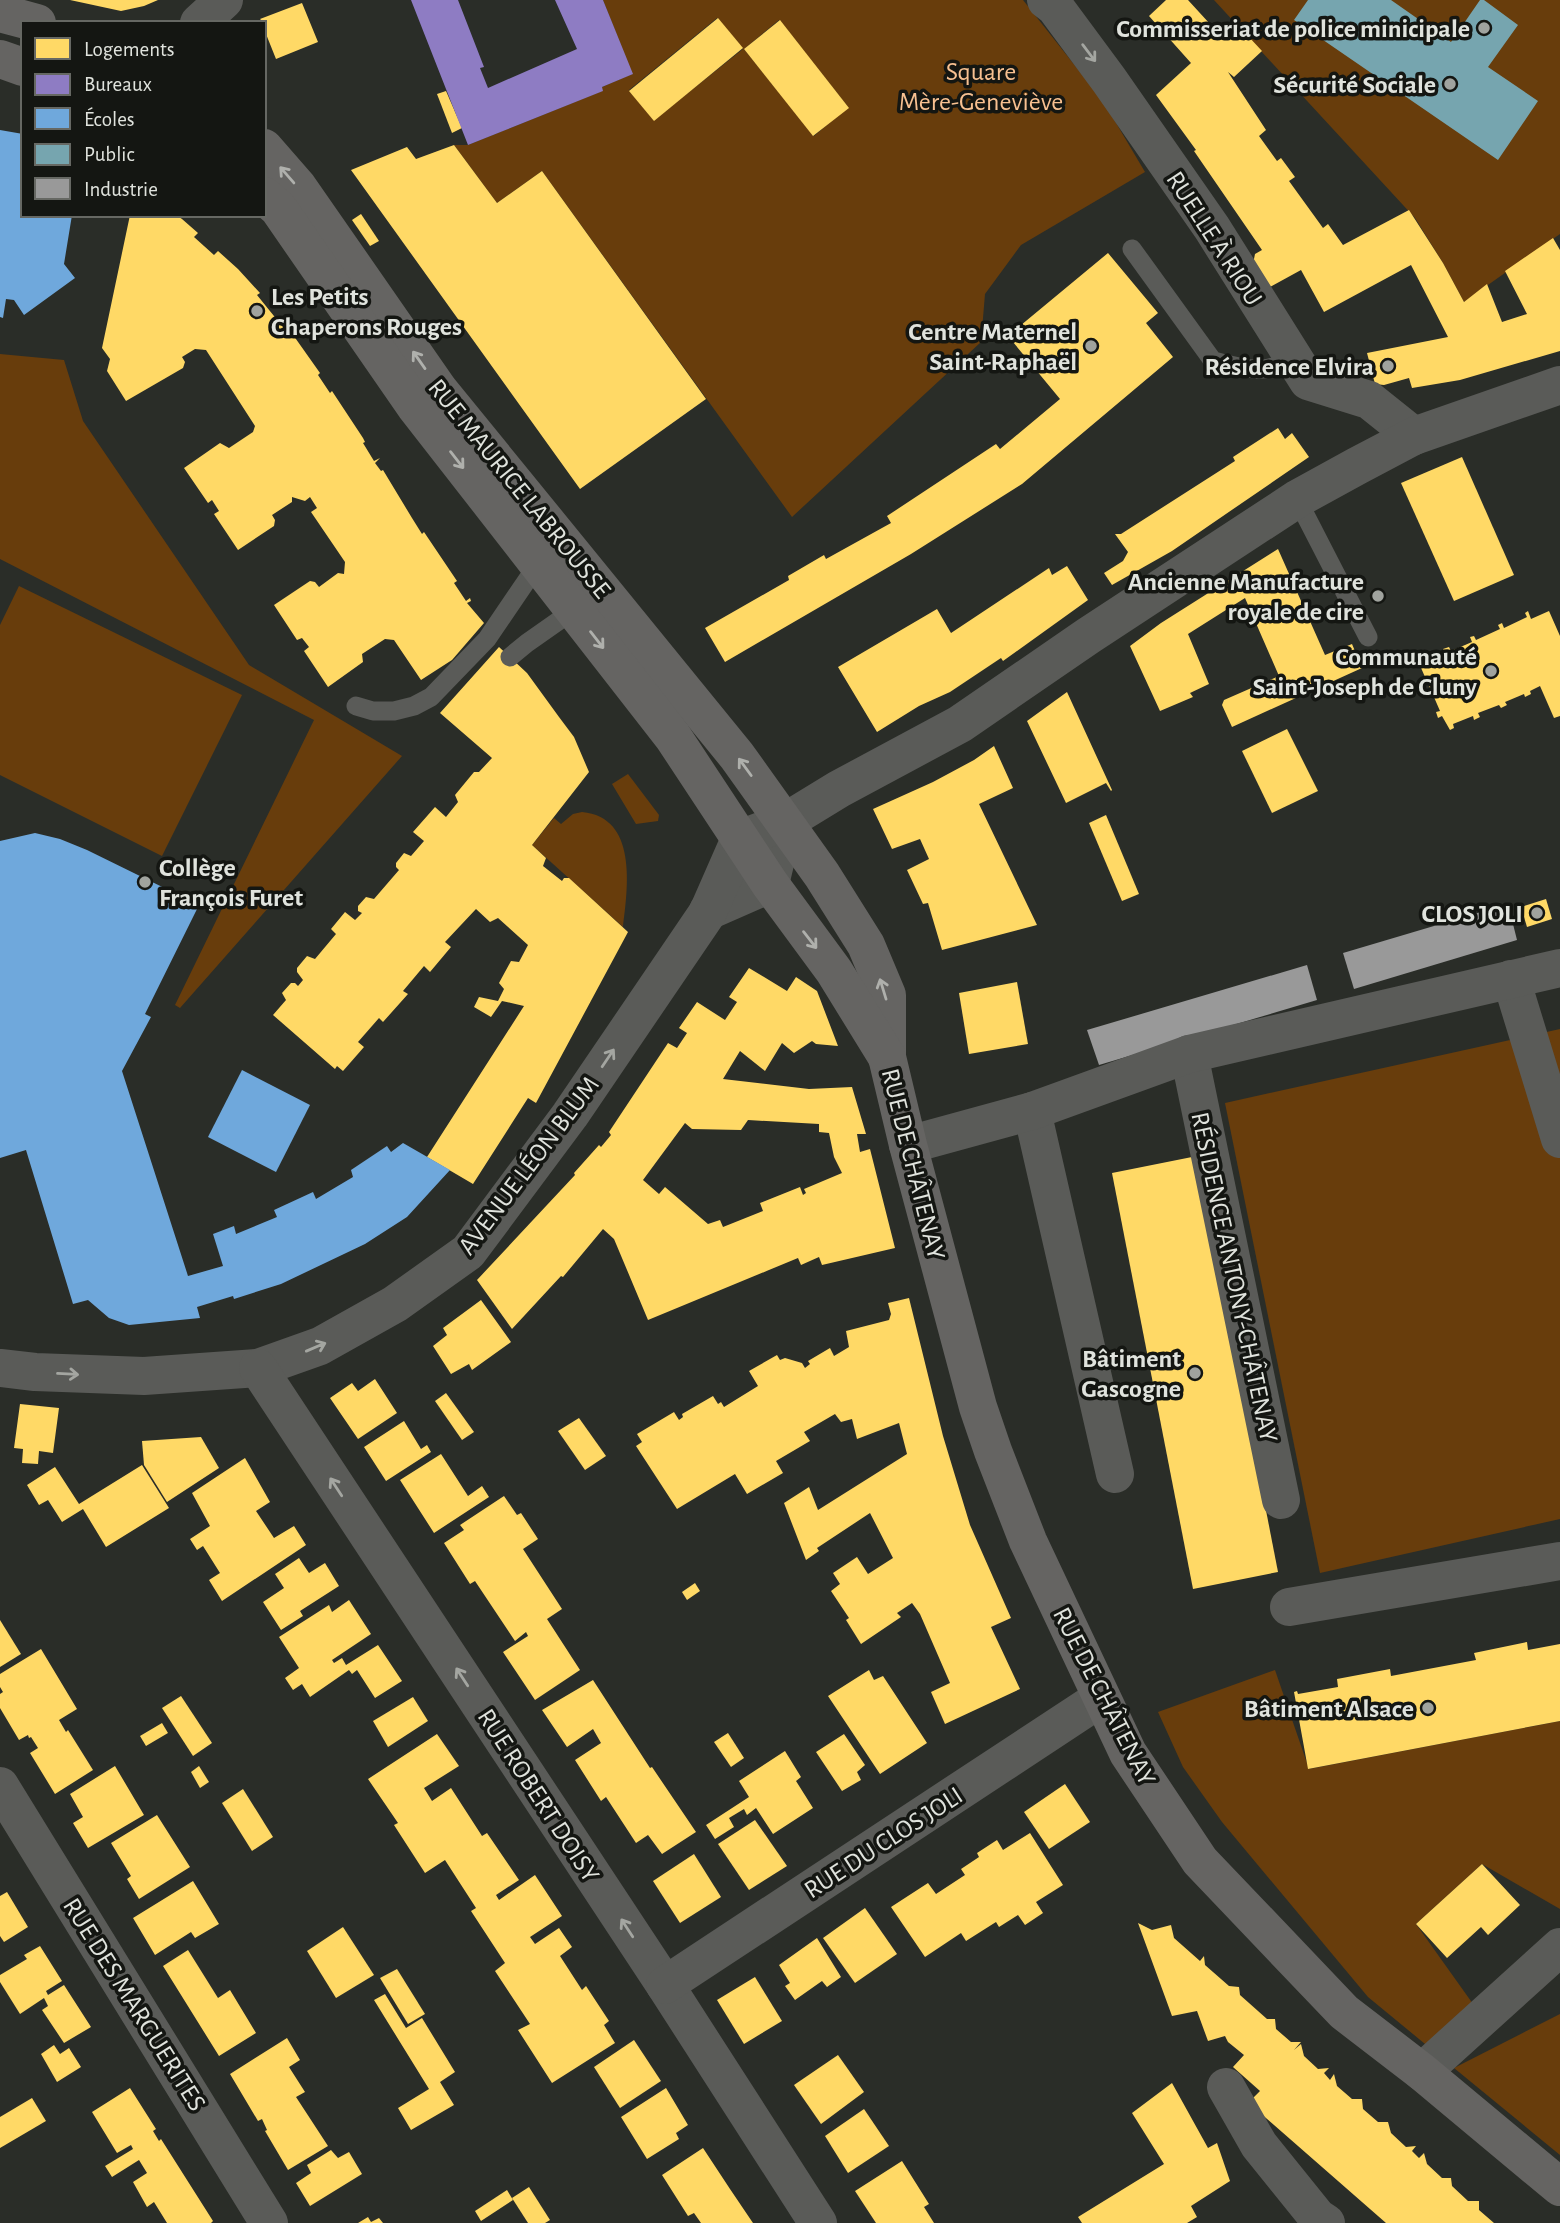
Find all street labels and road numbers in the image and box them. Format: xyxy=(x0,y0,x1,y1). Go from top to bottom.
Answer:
street label: RUELLE À RIOU xyxy=(1161,166,1269,310)
street label: RUE MAURICE LABROUSSE xyxy=(423,374,615,603)
street label: RUE DE CHÂTENAY xyxy=(877,1066,950,1263)
street label: AVENUE LÉON BLUM xyxy=(452,1070,604,1260)
street label: RÉSIDENCE ANTONY-CHÂTENAY xyxy=(1186,1109,1284,1445)
street label: RUE DE CHÂTENAY xyxy=(1048,1603,1161,1790)
street label: RUE ROBERT DOISY xyxy=(473,1704,604,1887)
street label: RUE DU CLOS JOLI xyxy=(800,1782,967,1904)
street label: RUE DES MARGUERITES xyxy=(58,1893,210,2116)

